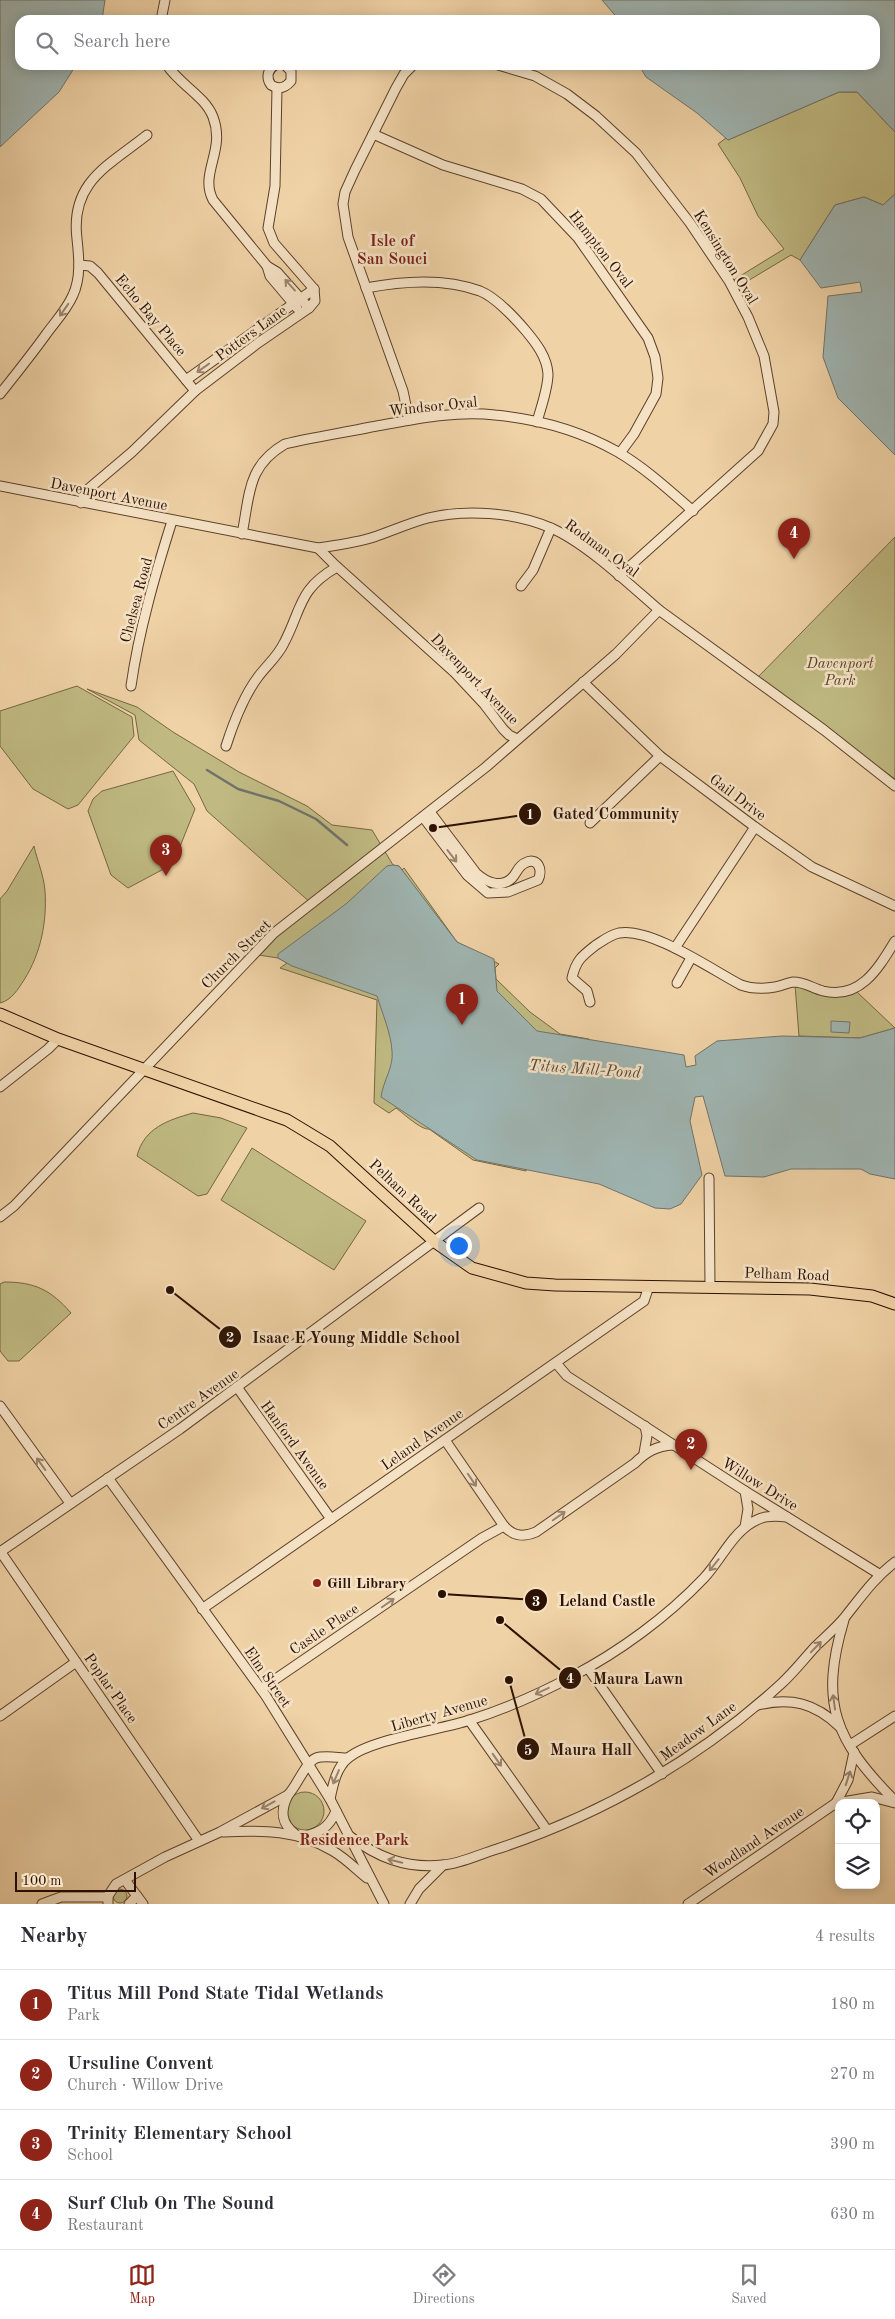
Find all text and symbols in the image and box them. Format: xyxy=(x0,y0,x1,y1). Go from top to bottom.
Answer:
search box xyxy=(15,15,880,70)
icon: search xyxy=(33,29,61,57)
text: Search here xyxy=(73,33,170,52)
street label: Kensington Oval xyxy=(690,208,760,307)
street label: Hampton Oval xyxy=(565,209,634,291)
district label: Isle of San Souci xyxy=(357,234,427,268)
street label: Echo Bay Place xyxy=(111,272,188,360)
one-way arrow xyxy=(284,279,296,292)
one-way arrow xyxy=(59,303,69,317)
street label: Potters Lane xyxy=(214,304,290,365)
one-way arrow xyxy=(196,363,210,373)
street label: Windsor Oval xyxy=(388,395,478,420)
street label: Davenport Avenue xyxy=(49,477,169,514)
street label: Rodman Oval xyxy=(561,518,641,581)
pin: 4 xyxy=(778,518,810,559)
street label: Chelsea Road xyxy=(119,556,156,645)
street label: Davenport Avenue xyxy=(427,632,521,728)
park label: Davenport Park xyxy=(805,657,874,689)
street label: Gail Drive xyxy=(706,772,768,824)
callout: Gated Community xyxy=(517,798,689,829)
text: Gated Community xyxy=(553,807,679,823)
text: 1 xyxy=(526,808,534,823)
pin: 3 xyxy=(150,835,182,876)
one-way arrow xyxy=(446,849,457,862)
street label: Church Street xyxy=(200,918,275,993)
pin: 1 xyxy=(446,984,478,1025)
water label: Titus Mill-Pond xyxy=(528,1058,642,1082)
street label: Pelham Road xyxy=(366,1157,438,1227)
your location xyxy=(446,1233,472,1259)
street label: Pelham Road xyxy=(744,1267,830,1284)
callout: Isaac E Young Middle School xyxy=(217,1322,470,1353)
text: 2 xyxy=(226,1331,234,1346)
text: Isaac E Young Middle School xyxy=(252,1331,460,1347)
street label: Centre Avenue xyxy=(156,1367,242,1434)
street label: Hanford Avenue xyxy=(257,1399,331,1493)
street label: Leland Avenue xyxy=(379,1406,467,1474)
pin: 2 xyxy=(675,1429,707,1470)
street label: Willow Drive xyxy=(719,1456,800,1515)
one-way arrow xyxy=(36,1457,47,1471)
one-way arrow xyxy=(467,1473,478,1487)
one-way arrow xyxy=(552,1511,566,1521)
one-way arrow xyxy=(709,1558,720,1571)
marker: Gill Library xyxy=(311,1577,323,1589)
place label: Gill Library xyxy=(327,1577,407,1592)
callout: Leland Castle xyxy=(524,1585,666,1616)
text: Leland Castle xyxy=(558,1594,656,1610)
text: 3 xyxy=(532,1595,540,1610)
one-way arrow xyxy=(381,1598,395,1608)
street label: Castle Place xyxy=(288,1602,362,1659)
one-way arrow xyxy=(810,1640,822,1653)
street label: Elm Street xyxy=(240,1645,293,1711)
street label: Poplar Place xyxy=(80,1651,139,1727)
callout: Maura Lawn xyxy=(558,1663,693,1694)
text: 4 xyxy=(566,1672,574,1687)
text: Maura Lawn xyxy=(593,1672,683,1688)
one-way arrow xyxy=(535,1687,550,1696)
street label: Liberty Avenue xyxy=(389,1693,490,1735)
one-way arrow xyxy=(829,1694,839,1710)
street label: Meadow Lane xyxy=(658,1700,740,1765)
callout: Maura Hall xyxy=(515,1734,642,1765)
text: Maura Hall xyxy=(550,1743,632,1759)
text: 5 xyxy=(524,1744,532,1759)
one-way arrow xyxy=(492,1753,502,1767)
one-way arrow xyxy=(331,1769,340,1784)
one-way arrow xyxy=(844,1771,853,1787)
map controls xyxy=(835,1799,880,1889)
button: locate xyxy=(835,1799,880,1844)
one-way arrow xyxy=(261,1800,276,1810)
street label: Woodland Avenue xyxy=(702,1804,807,1882)
district label: Residence Park xyxy=(299,1833,409,1849)
button: layers xyxy=(835,1844,880,1889)
one-way arrow xyxy=(388,1856,404,1865)
scale bar xyxy=(15,1869,136,1892)
text: 100 m xyxy=(22,1874,61,1888)
text: Nearby xyxy=(20,1926,88,1947)
text: 4 results xyxy=(815,1929,875,1945)
text: Titus Mill Pond State Tidal Wetlands xyxy=(67,1985,383,2004)
text: 1 xyxy=(31,1997,41,2013)
text: 180 m xyxy=(830,1997,875,2013)
text: Park xyxy=(67,2008,100,2024)
text: Ursuline Convent xyxy=(67,2055,213,2074)
text: 2 xyxy=(31,2067,41,2083)
text: 270 m xyxy=(830,2067,875,2083)
text: Church · Willow Drive xyxy=(67,2078,223,2094)
text: Trinity Elementary School xyxy=(67,2125,292,2144)
text: 3 xyxy=(31,2137,41,2153)
text: 390 m xyxy=(830,2137,875,2153)
text: School xyxy=(67,2148,113,2164)
text: Surf Club On The Sound xyxy=(67,2195,274,2214)
text: 4 xyxy=(31,2207,41,2223)
text: 630 m xyxy=(830,2207,875,2223)
text: Restaurant xyxy=(67,2218,144,2234)
tab: Map xyxy=(128,2261,156,2308)
tab: Directions xyxy=(413,2261,475,2308)
tab: Saved xyxy=(731,2261,767,2308)

